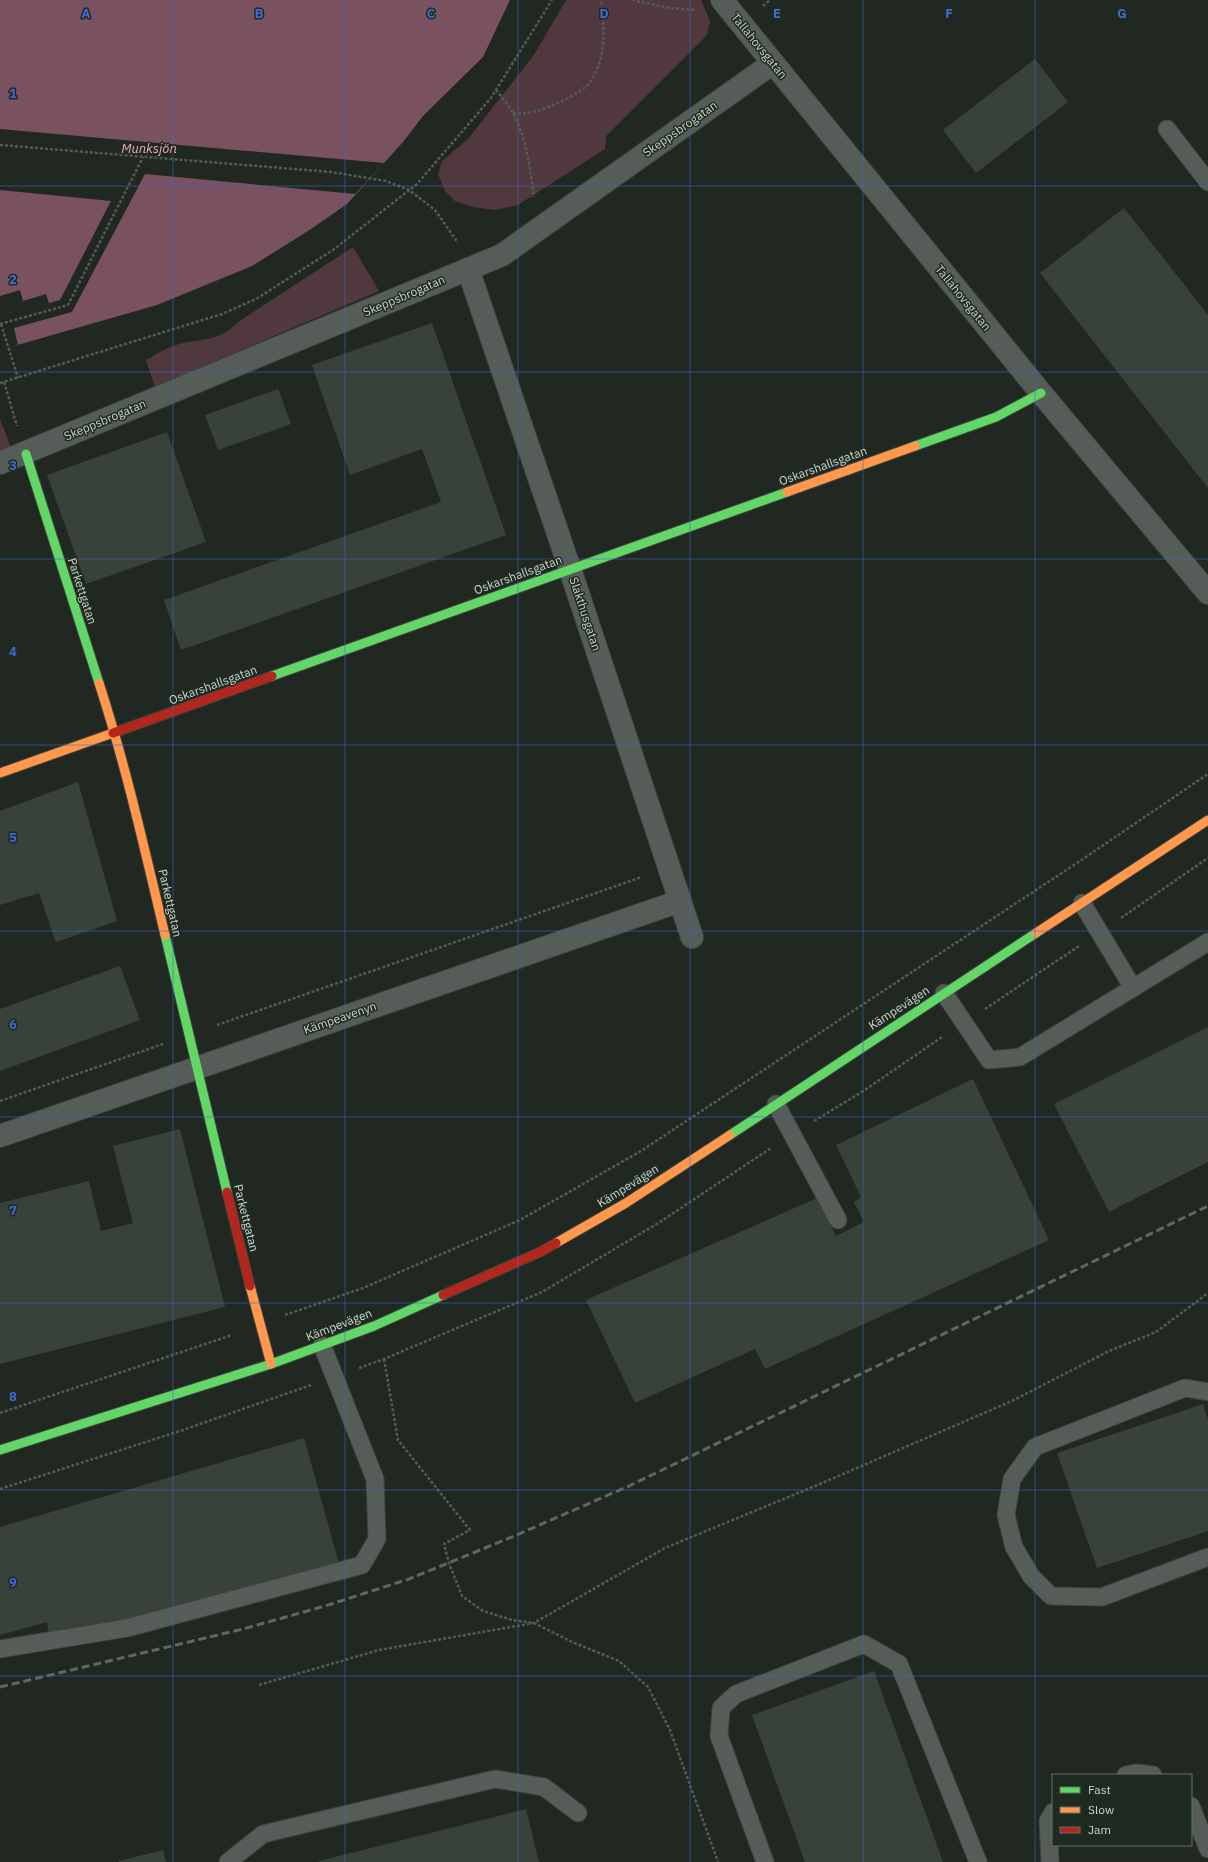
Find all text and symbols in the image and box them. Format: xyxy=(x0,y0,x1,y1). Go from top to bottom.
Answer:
text: A xyxy=(82,5,91,22)
text: B xyxy=(255,5,264,22)
text: C xyxy=(427,5,436,22)
text: D xyxy=(599,5,609,22)
text: E xyxy=(773,5,781,22)
text: F xyxy=(945,5,953,22)
text: G xyxy=(1117,5,1127,22)
street label: Tallahovsgatan xyxy=(728,10,791,82)
text: 1 xyxy=(9,85,17,102)
street label: Skeppsbrogatan xyxy=(640,97,720,160)
water label: Munksjön xyxy=(121,140,177,157)
street label: Tallahovsgatan xyxy=(932,262,995,334)
text: 2 xyxy=(9,271,17,288)
street label: Skeppsbrogatan xyxy=(361,272,447,320)
street label: Skeppsbrogatan xyxy=(62,396,148,444)
street label: Oskarshallsgatan xyxy=(777,443,869,488)
text: 3 xyxy=(9,457,17,474)
street label: Oskarshallsgatan xyxy=(472,552,564,597)
street label: Parkettgatan xyxy=(65,556,100,626)
street label: Slakthusgatan xyxy=(567,575,604,653)
text: 4 xyxy=(9,643,17,660)
street label: Oskarshallsgatan xyxy=(167,662,259,707)
text: 5 xyxy=(9,829,17,846)
street label: Parkettgatan xyxy=(155,868,186,938)
street label: Kämpevägen xyxy=(865,982,932,1033)
street label: Kämpeavenyn xyxy=(301,998,378,1037)
text: 6 xyxy=(9,1016,17,1033)
street label: Kämpevägen xyxy=(594,1161,661,1210)
street label: Parkettgatan xyxy=(231,1183,262,1253)
text: 7 xyxy=(9,1202,17,1219)
street label: Kämpevägen xyxy=(304,1305,374,1344)
text: 8 xyxy=(9,1388,17,1405)
text: 9 xyxy=(9,1574,17,1591)
legend xyxy=(1052,1774,1192,1846)
text: Fast xyxy=(1088,1782,1111,1797)
text: Slow xyxy=(1088,1802,1114,1817)
text: Jam xyxy=(1088,1822,1111,1837)

